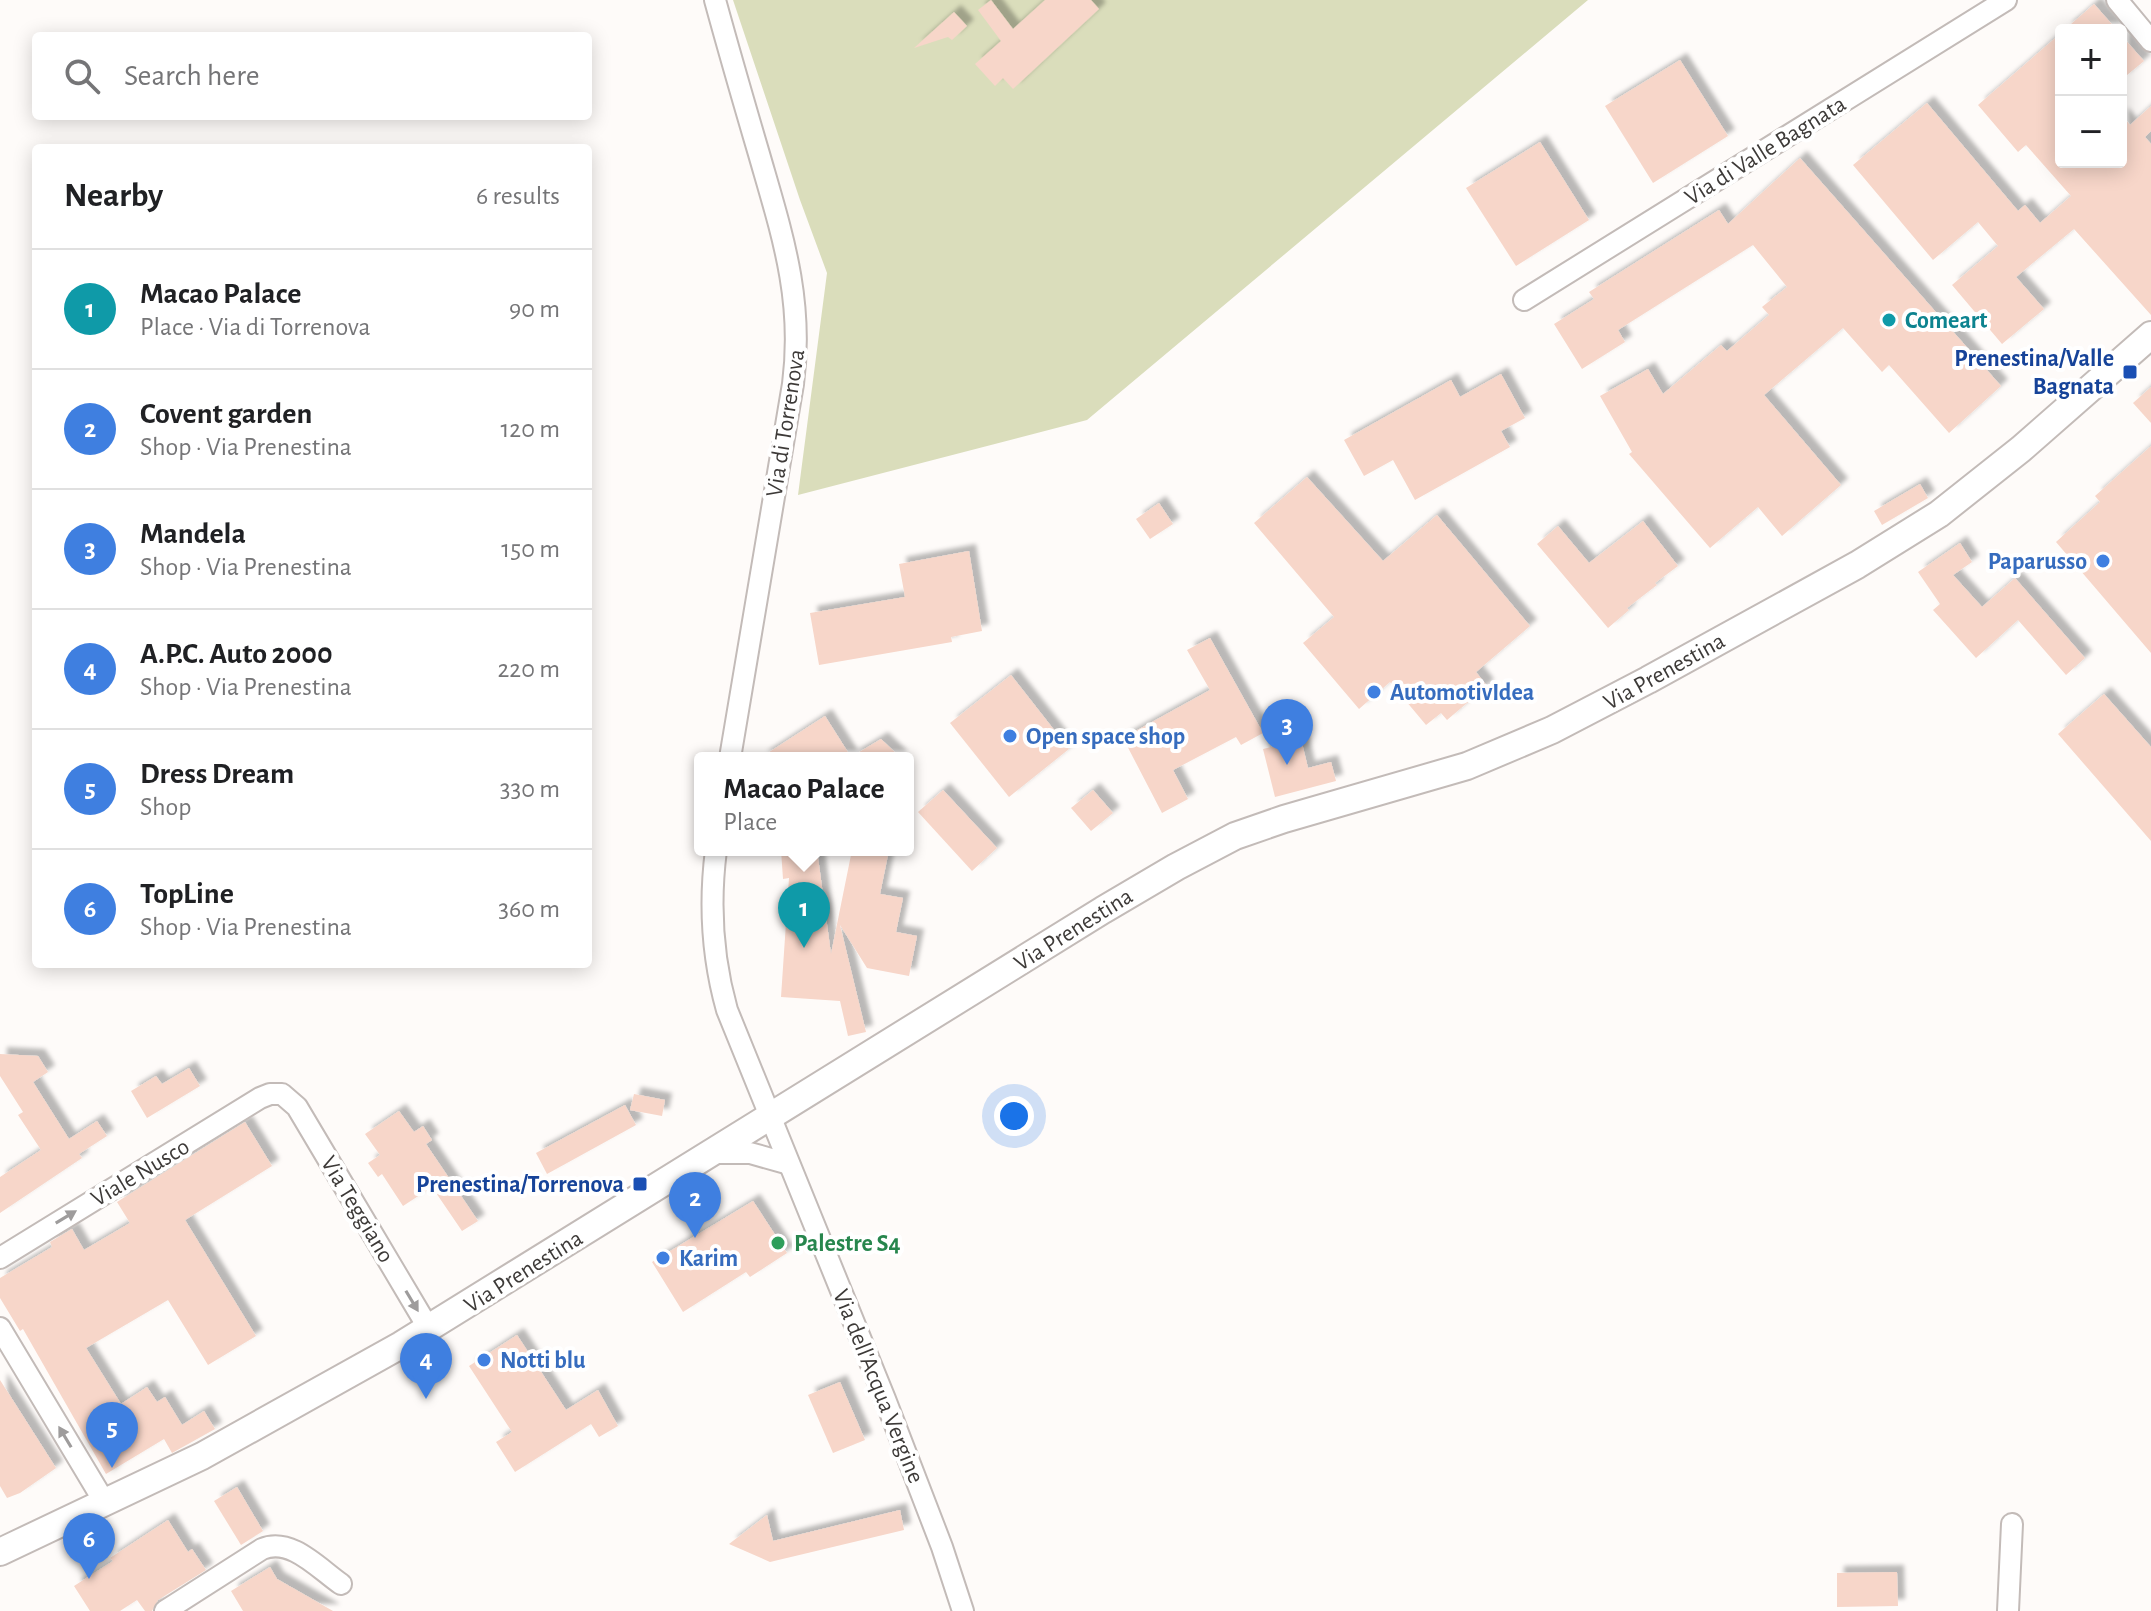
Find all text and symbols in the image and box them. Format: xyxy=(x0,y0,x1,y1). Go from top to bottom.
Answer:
map controls xyxy=(2055,24,2127,168)
button: + xyxy=(2055,24,2127,96)
search box xyxy=(32,32,592,120)
icon: search xyxy=(60,54,104,98)
text: Search here xyxy=(124,61,260,91)
street label: Via di Valle Bagnata xyxy=(1681,92,1850,210)
button: − xyxy=(2055,96,2127,168)
text: Nearby xyxy=(64,179,163,213)
text: 6 results xyxy=(476,183,560,209)
text: Macao Palace xyxy=(140,279,301,309)
text: 1 xyxy=(85,296,95,322)
text: 90 m xyxy=(509,296,560,322)
place label: Comeart xyxy=(1905,309,1987,333)
marker: Comeart xyxy=(1880,311,1898,329)
text: Place · Via di Torrenova xyxy=(140,314,370,340)
street label: Via di Torrenova xyxy=(762,347,810,499)
place label: Prenestina/Valle Bagnata xyxy=(1954,347,2114,399)
marker: Prenestina/Valle Bagnata xyxy=(2121,363,2139,381)
text: Covent garden xyxy=(140,399,312,429)
text: 2 xyxy=(84,416,96,442)
text: 120 m xyxy=(500,416,560,442)
text: Shop · Via Prenestina xyxy=(140,434,352,460)
text: Mandela xyxy=(140,519,246,549)
text: 3 xyxy=(84,536,96,562)
text: 150 m xyxy=(501,536,560,562)
place label: Paparusso xyxy=(1988,550,2087,574)
marker: Paparusso xyxy=(2094,552,2112,570)
text: Shop · Via Prenestina xyxy=(140,554,352,580)
street label: Via Prenestina xyxy=(1600,629,1729,715)
text: A.P.C. Auto 2000 xyxy=(140,639,333,669)
text: 4 xyxy=(83,656,97,682)
text: 220 m xyxy=(498,656,560,682)
text: Shop · Via Prenestina xyxy=(140,674,352,700)
place label: AutomotivIdea xyxy=(1390,681,1534,705)
marker: AutomotivIdea xyxy=(1365,683,1383,701)
pin: 3 xyxy=(1261,699,1313,765)
place label: Open space shop xyxy=(1026,725,1185,749)
marker: Open space shop xyxy=(1001,727,1019,745)
popup xyxy=(694,752,914,856)
text: Dress Dream xyxy=(140,759,294,789)
text: Macao Palace xyxy=(723,774,885,804)
text: 5 xyxy=(84,776,96,802)
text: 330 m xyxy=(500,776,560,802)
text: Shop xyxy=(140,794,192,820)
text: Place xyxy=(723,809,777,835)
text: TopLine xyxy=(140,879,234,909)
pin: 1 xyxy=(778,882,830,948)
street label: Via Prenestina xyxy=(1010,884,1137,976)
text: 6 xyxy=(84,896,96,922)
text: 360 m xyxy=(498,896,560,922)
text: Shop · Via Prenestina xyxy=(140,914,352,940)
your location xyxy=(994,1096,1034,1136)
street label: Viale Nusco xyxy=(87,1134,194,1211)
street label: Via Teggiano xyxy=(316,1152,398,1267)
pin: 2 xyxy=(669,1172,721,1238)
place label: Prenestina/Torrenova xyxy=(416,1173,624,1197)
marker: Prenestina/Torrenova xyxy=(631,1175,649,1193)
one-way arrow xyxy=(55,1210,77,1224)
street label: Via Prenestina xyxy=(460,1226,587,1318)
place label: Palestre S4 xyxy=(794,1232,901,1256)
marker: Palestre S4 xyxy=(769,1234,787,1252)
place label: Karim xyxy=(679,1247,738,1271)
marker: Karim xyxy=(654,1249,672,1267)
street label: Via dell'Acqua Vergine xyxy=(828,1286,928,1487)
one-way arrow xyxy=(405,1290,419,1312)
pin: 4 xyxy=(400,1333,452,1399)
place label: Notti blu xyxy=(500,1349,586,1373)
marker: Notti blu xyxy=(475,1351,493,1369)
pin: 5 xyxy=(86,1402,138,1468)
one-way arrow xyxy=(58,1426,72,1448)
pin: 6 xyxy=(63,1513,115,1579)

